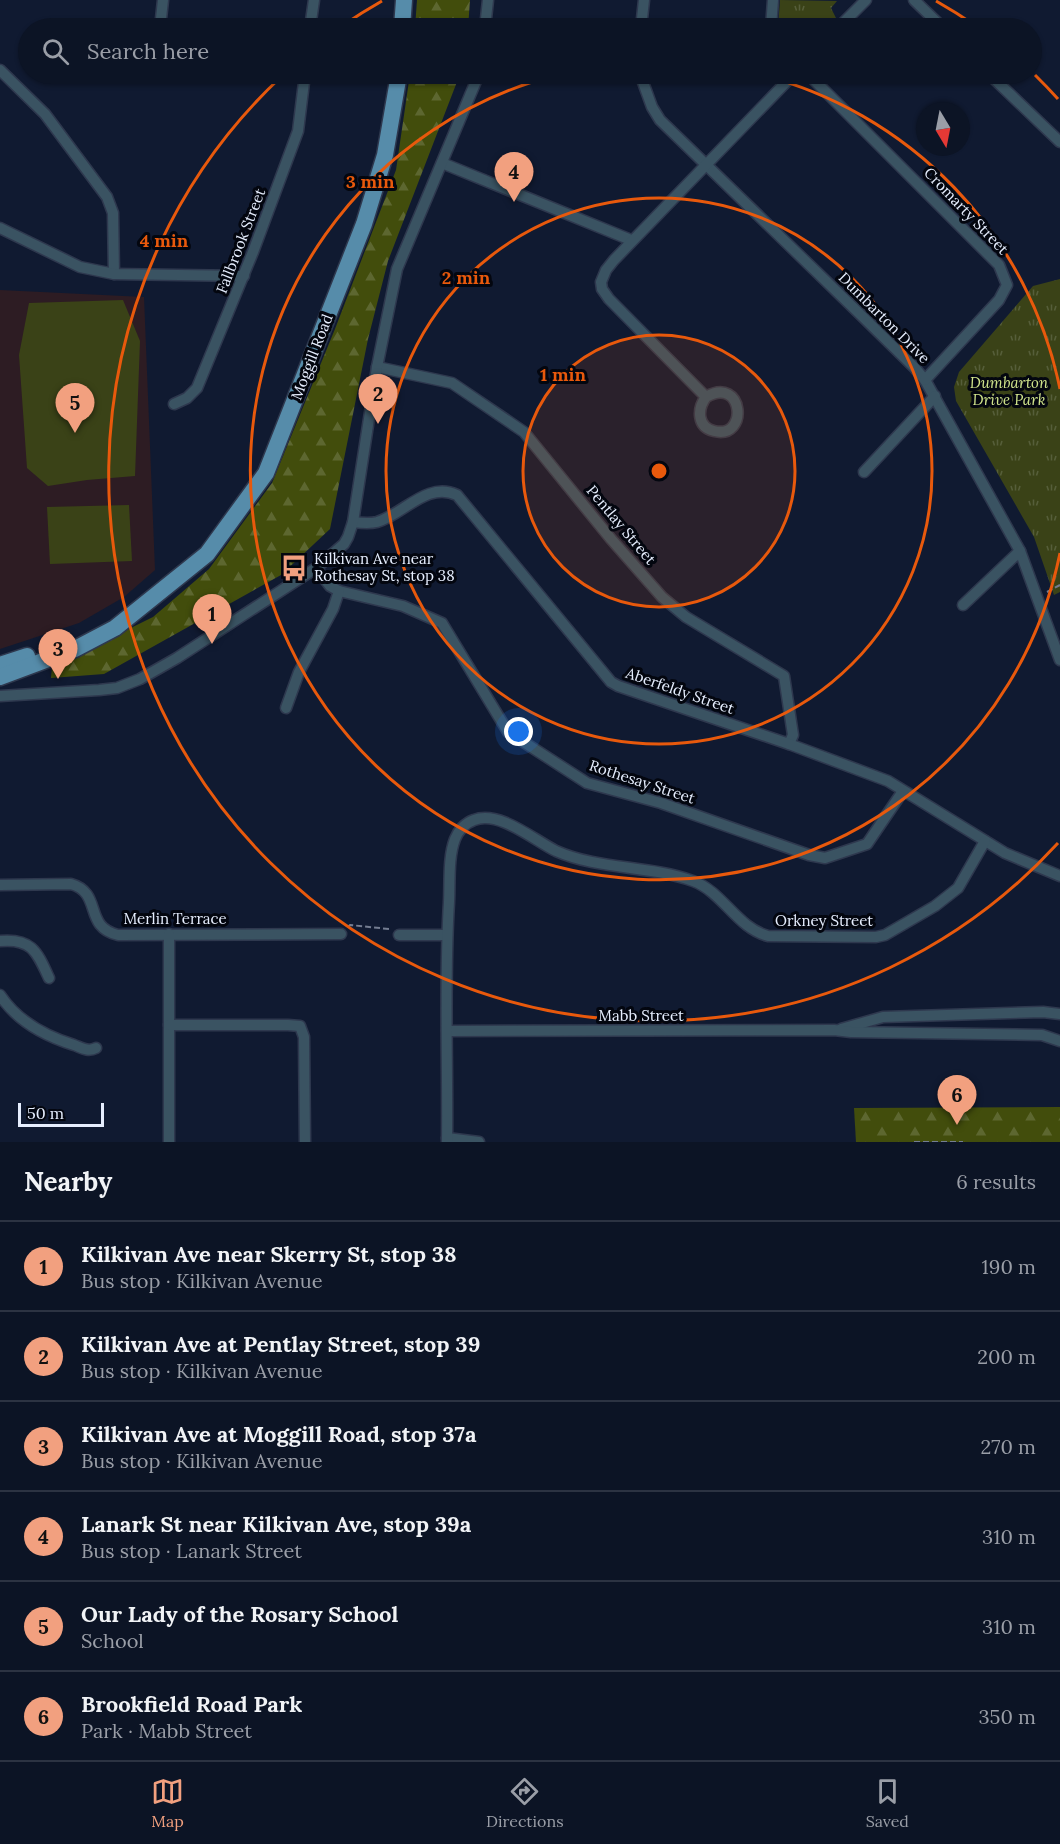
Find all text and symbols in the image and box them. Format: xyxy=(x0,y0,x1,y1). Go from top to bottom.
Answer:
search box xyxy=(18,18,1042,84)
icon: search xyxy=(39,35,72,68)
text: Search here xyxy=(87,37,209,65)
north arrow xyxy=(916,102,970,156)
pin: 4 xyxy=(494,152,534,202)
street label: Cromarty Street xyxy=(920,163,1013,258)
text: 3 min xyxy=(346,170,395,193)
street label: Fallbrook Street xyxy=(212,186,269,296)
text: 4 min xyxy=(140,229,189,252)
text: 2 min xyxy=(442,266,491,289)
street label: Dumbarton Drive xyxy=(835,268,934,367)
street label: Moggill Road xyxy=(286,311,337,402)
text: 1 min xyxy=(540,363,586,386)
park label: Dumbarton Drive Park xyxy=(970,373,1049,409)
pin: 2 xyxy=(358,374,398,424)
pin: 5 xyxy=(56,384,94,433)
centre of rings xyxy=(649,461,669,481)
street label: Pentlay Street xyxy=(583,481,660,568)
place label: Kilkivan Ave near Rothesay St, stop 38 xyxy=(314,549,455,585)
bus stop icon: Kilkivan Ave near Rothesay St, stop 38 xyxy=(279,553,309,583)
pin: 1 xyxy=(192,594,232,644)
pin: 3 xyxy=(38,630,78,679)
street label: Aberfeldy Street xyxy=(623,663,737,718)
your location xyxy=(504,717,533,746)
street label: Rothesay Street xyxy=(587,756,698,808)
street label: Merlin Terrace xyxy=(123,909,227,928)
street label: Orkney Street xyxy=(775,911,873,930)
street label: Mabb Street xyxy=(598,1006,684,1025)
pin: 6 xyxy=(938,1076,976,1125)
scale bar xyxy=(18,1100,104,1128)
text: 50 m xyxy=(27,1103,64,1123)
text: Nearby xyxy=(24,1165,112,1198)
text: 6 results xyxy=(956,1169,1036,1194)
text: Kilkivan Ave near Skerry St, stop 38 xyxy=(81,1240,457,1268)
text: 1 xyxy=(39,1254,48,1279)
text: 190 m xyxy=(982,1254,1036,1279)
text: Bus stop · Kilkivan Avenue xyxy=(81,1268,323,1293)
text: Kilkivan Ave at Pentlay Street, stop 39 xyxy=(81,1330,480,1358)
text: 2 xyxy=(38,1344,49,1369)
text: 200 m xyxy=(977,1344,1036,1369)
text: Bus stop · Kilkivan Avenue xyxy=(81,1358,323,1383)
text: Kilkivan Ave at Moggill Road, stop 37a xyxy=(81,1420,476,1448)
text: 3 xyxy=(38,1434,49,1459)
text: 270 m xyxy=(980,1434,1036,1459)
text: Bus stop · Kilkivan Avenue xyxy=(81,1448,323,1473)
text: Lanark St near Kilkivan Ave, stop 39a xyxy=(81,1510,471,1538)
text: 4 xyxy=(38,1524,49,1549)
text: 310 m xyxy=(982,1524,1036,1549)
text: Bus stop · Lanark Street xyxy=(81,1538,302,1563)
text: Our Lady of the Rosary School xyxy=(81,1600,398,1628)
text: 5 xyxy=(38,1614,49,1639)
text: 310 m xyxy=(982,1614,1036,1639)
text: School xyxy=(81,1628,144,1653)
text: Brookfield Road Park xyxy=(81,1690,302,1718)
text: 6 xyxy=(38,1704,49,1729)
text: 350 m xyxy=(978,1704,1036,1729)
text: Park · Mabb Street xyxy=(81,1718,252,1743)
tab: Map xyxy=(151,1775,184,1831)
tab: Directions xyxy=(486,1775,564,1831)
tab: Saved xyxy=(866,1775,909,1831)

